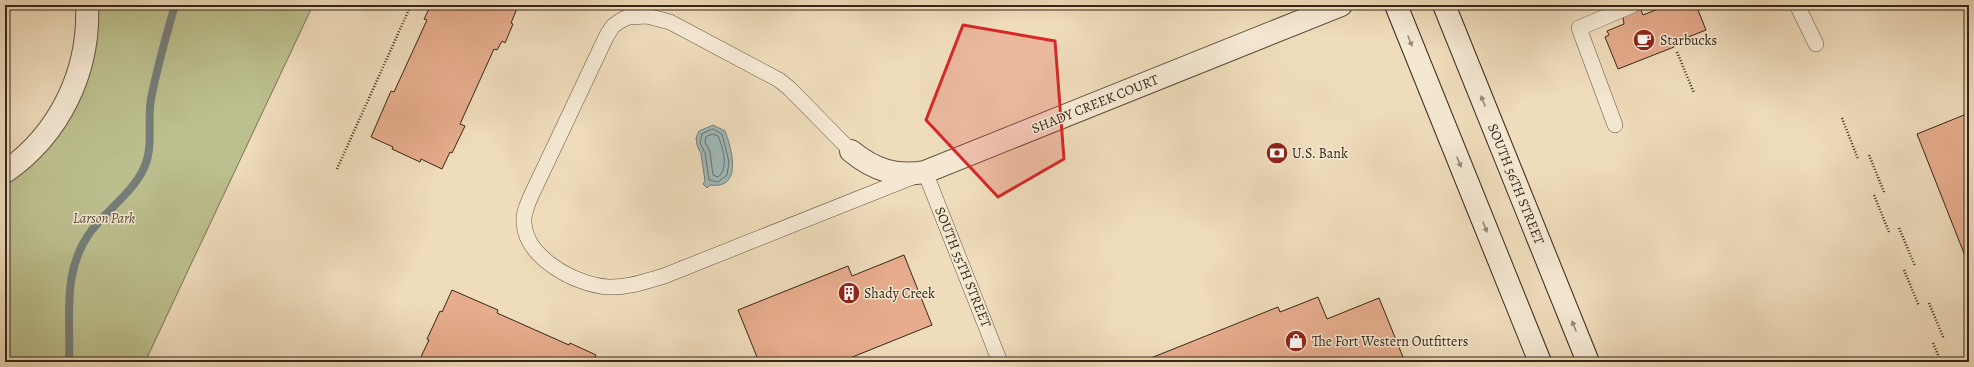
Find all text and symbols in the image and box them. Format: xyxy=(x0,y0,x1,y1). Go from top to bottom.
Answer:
cafe icon: Starbucks xyxy=(1631,27,1657,53)
place label: Starbucks xyxy=(1660,31,1717,50)
one-way arrow xyxy=(1408,36,1414,48)
street label: SHADY CREEK COURT xyxy=(1029,70,1162,138)
one-way arrow xyxy=(1480,96,1486,107)
street label: SOUTH 56TH STREET xyxy=(1483,121,1549,248)
bank icon: U.S. Bank xyxy=(1264,140,1290,166)
place label: U.S. Bank xyxy=(1292,144,1348,163)
one-way arrow xyxy=(1457,156,1463,168)
street label: SOUTH 55TH STREET xyxy=(930,204,996,330)
park label: Larson Park xyxy=(73,209,135,228)
one-way arrow xyxy=(1483,221,1489,233)
building icon: Shady Creek xyxy=(836,280,862,306)
place label: Shady Creek xyxy=(864,284,935,303)
one-way arrow xyxy=(1570,319,1576,331)
shop icon: The Fort Western Outfitters xyxy=(1283,328,1309,354)
place label: The Fort Western Outfitters xyxy=(1312,332,1468,351)

